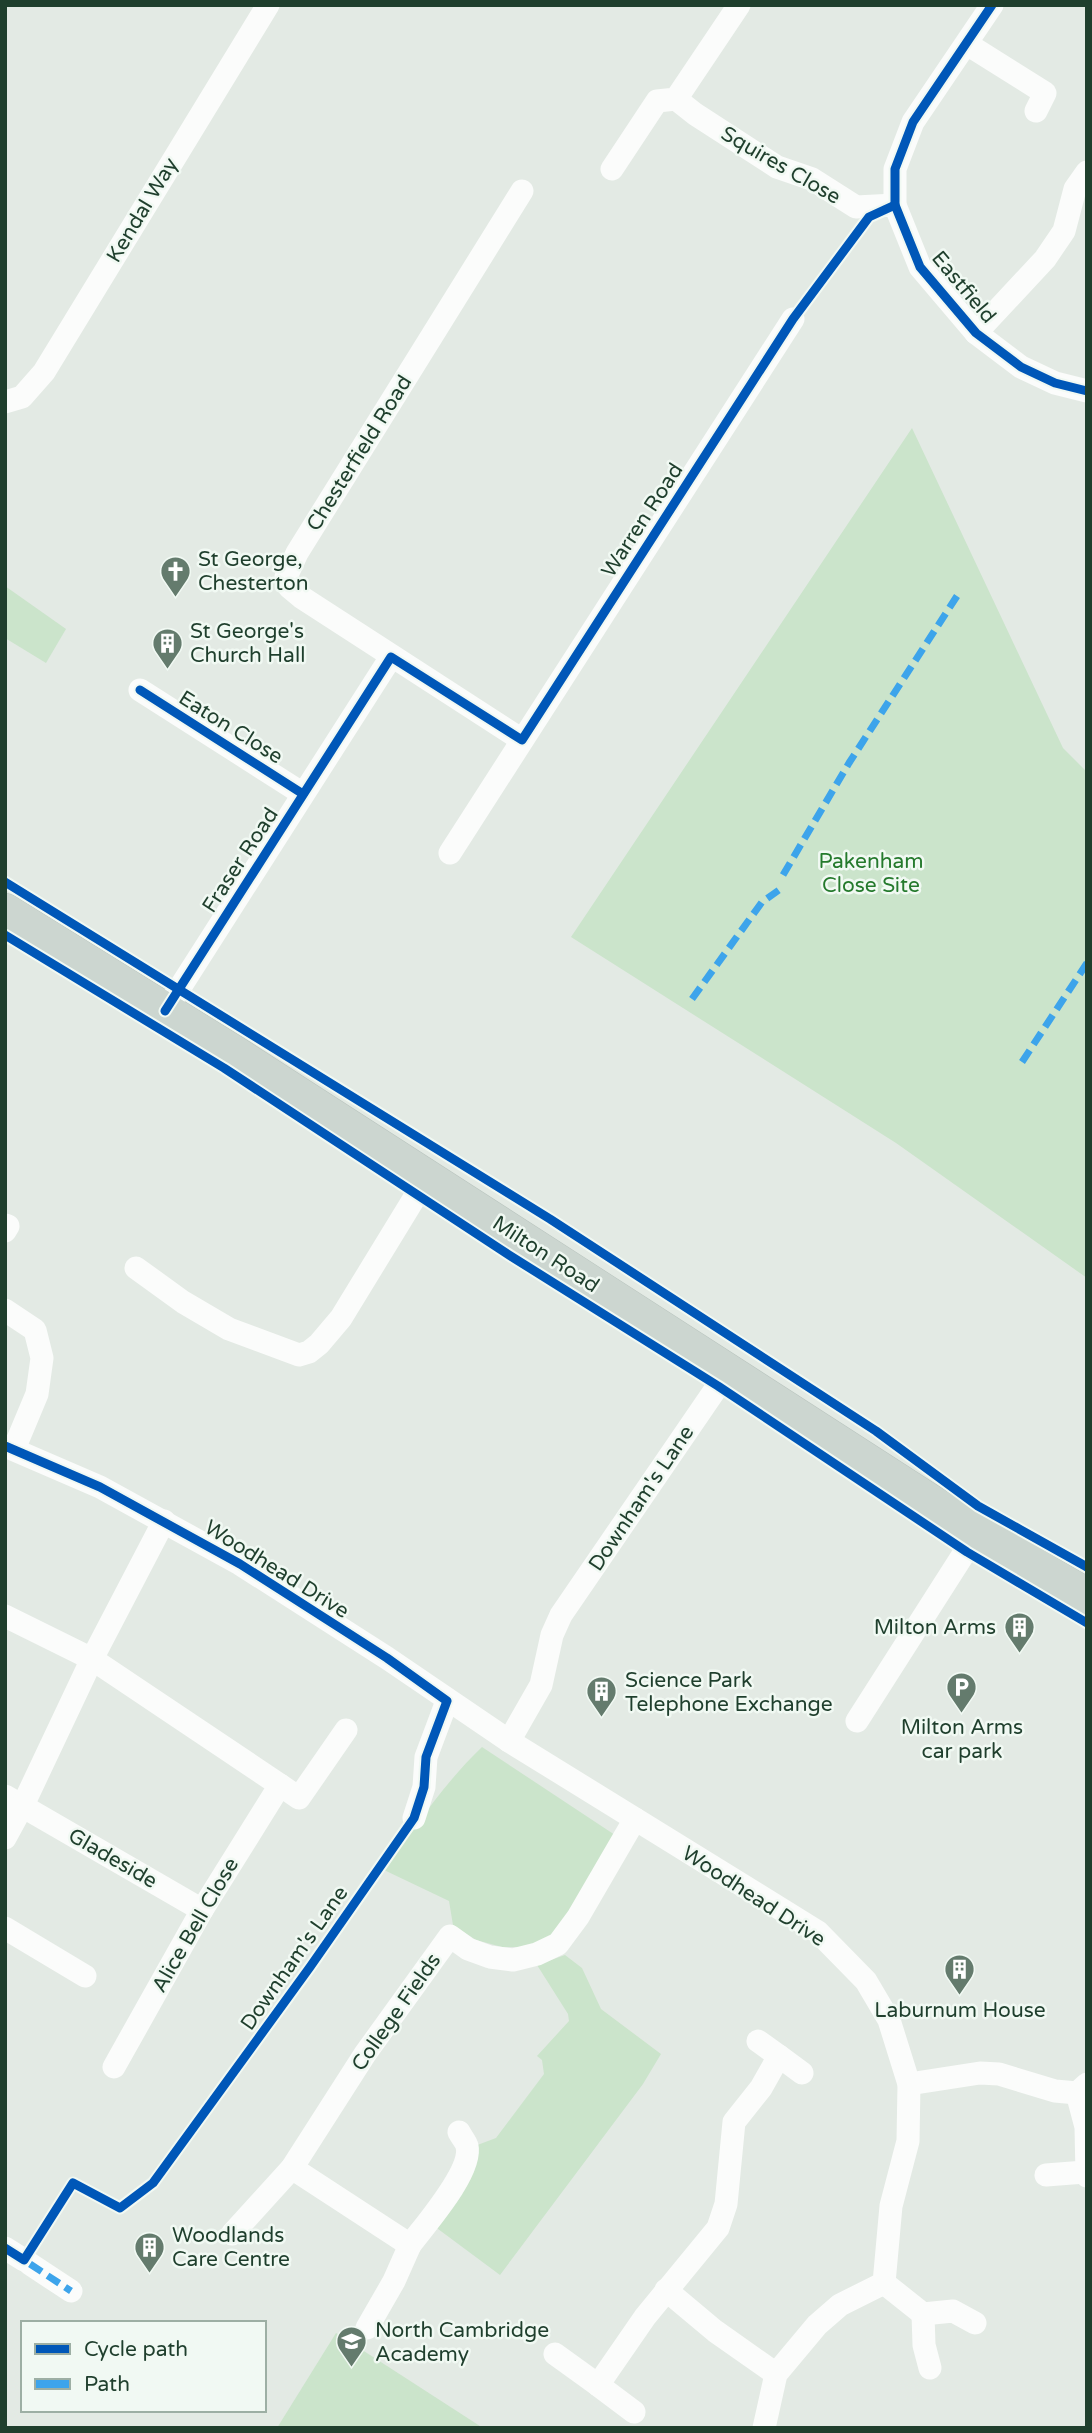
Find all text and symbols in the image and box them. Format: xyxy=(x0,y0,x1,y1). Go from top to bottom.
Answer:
street label: Squires Close xyxy=(717,121,845,210)
street label: Kendal Way xyxy=(101,153,183,267)
street label: Eastfield xyxy=(926,246,1001,329)
street label: Chesterfield Road xyxy=(301,371,417,536)
street label: Warren Road xyxy=(596,459,689,582)
place label: St George, Chesterton xyxy=(198,547,309,596)
church icon: St George, Chesterton xyxy=(158,554,192,598)
place label: St George's Church Hall xyxy=(190,619,305,668)
building icon: St George's Church Hall xyxy=(150,626,184,670)
street label: Eaton Close xyxy=(174,685,288,769)
street label: Fraser Road xyxy=(197,803,284,918)
park label: Pakenham Close Site xyxy=(818,849,924,898)
street label: Milton Road xyxy=(488,1211,604,1298)
street label: Downham's Lane xyxy=(584,1421,699,1576)
street label: Woodhead Drive xyxy=(200,1515,354,1624)
building icon: Milton Arms xyxy=(1002,1610,1036,1654)
place label: Milton Arms xyxy=(874,1615,996,1640)
place label: Science Park Telephone Exchange xyxy=(625,1668,833,1717)
parking icon: Milton Arms car park xyxy=(945,1670,979,1714)
building icon: Science Park Telephone Exchange xyxy=(585,1675,619,1719)
place label: Milton Arms car park xyxy=(901,1715,1023,1764)
street label: Gladeside xyxy=(64,1823,162,1894)
street label: Woodhead Drive xyxy=(677,1841,830,1952)
street label: Alice Bell Close xyxy=(147,1853,244,1997)
street label: Downham's Lane xyxy=(235,1881,353,2035)
street label: College Fields xyxy=(347,1949,446,2076)
building icon: Laburnum House xyxy=(943,1953,977,1997)
place label: Laburnum House xyxy=(874,1998,1046,2023)
place label: Woodlands Care Centre xyxy=(172,2223,290,2272)
building icon: Woodlands Care Centre xyxy=(132,2230,166,2274)
place label: North Cambridge Academy xyxy=(375,2318,549,2367)
legend xyxy=(21,2321,266,2412)
school or university icon: North Cambridge Academy xyxy=(335,2325,369,2369)
text: Cycle path xyxy=(84,2337,188,2362)
text: Path xyxy=(84,2372,130,2397)

